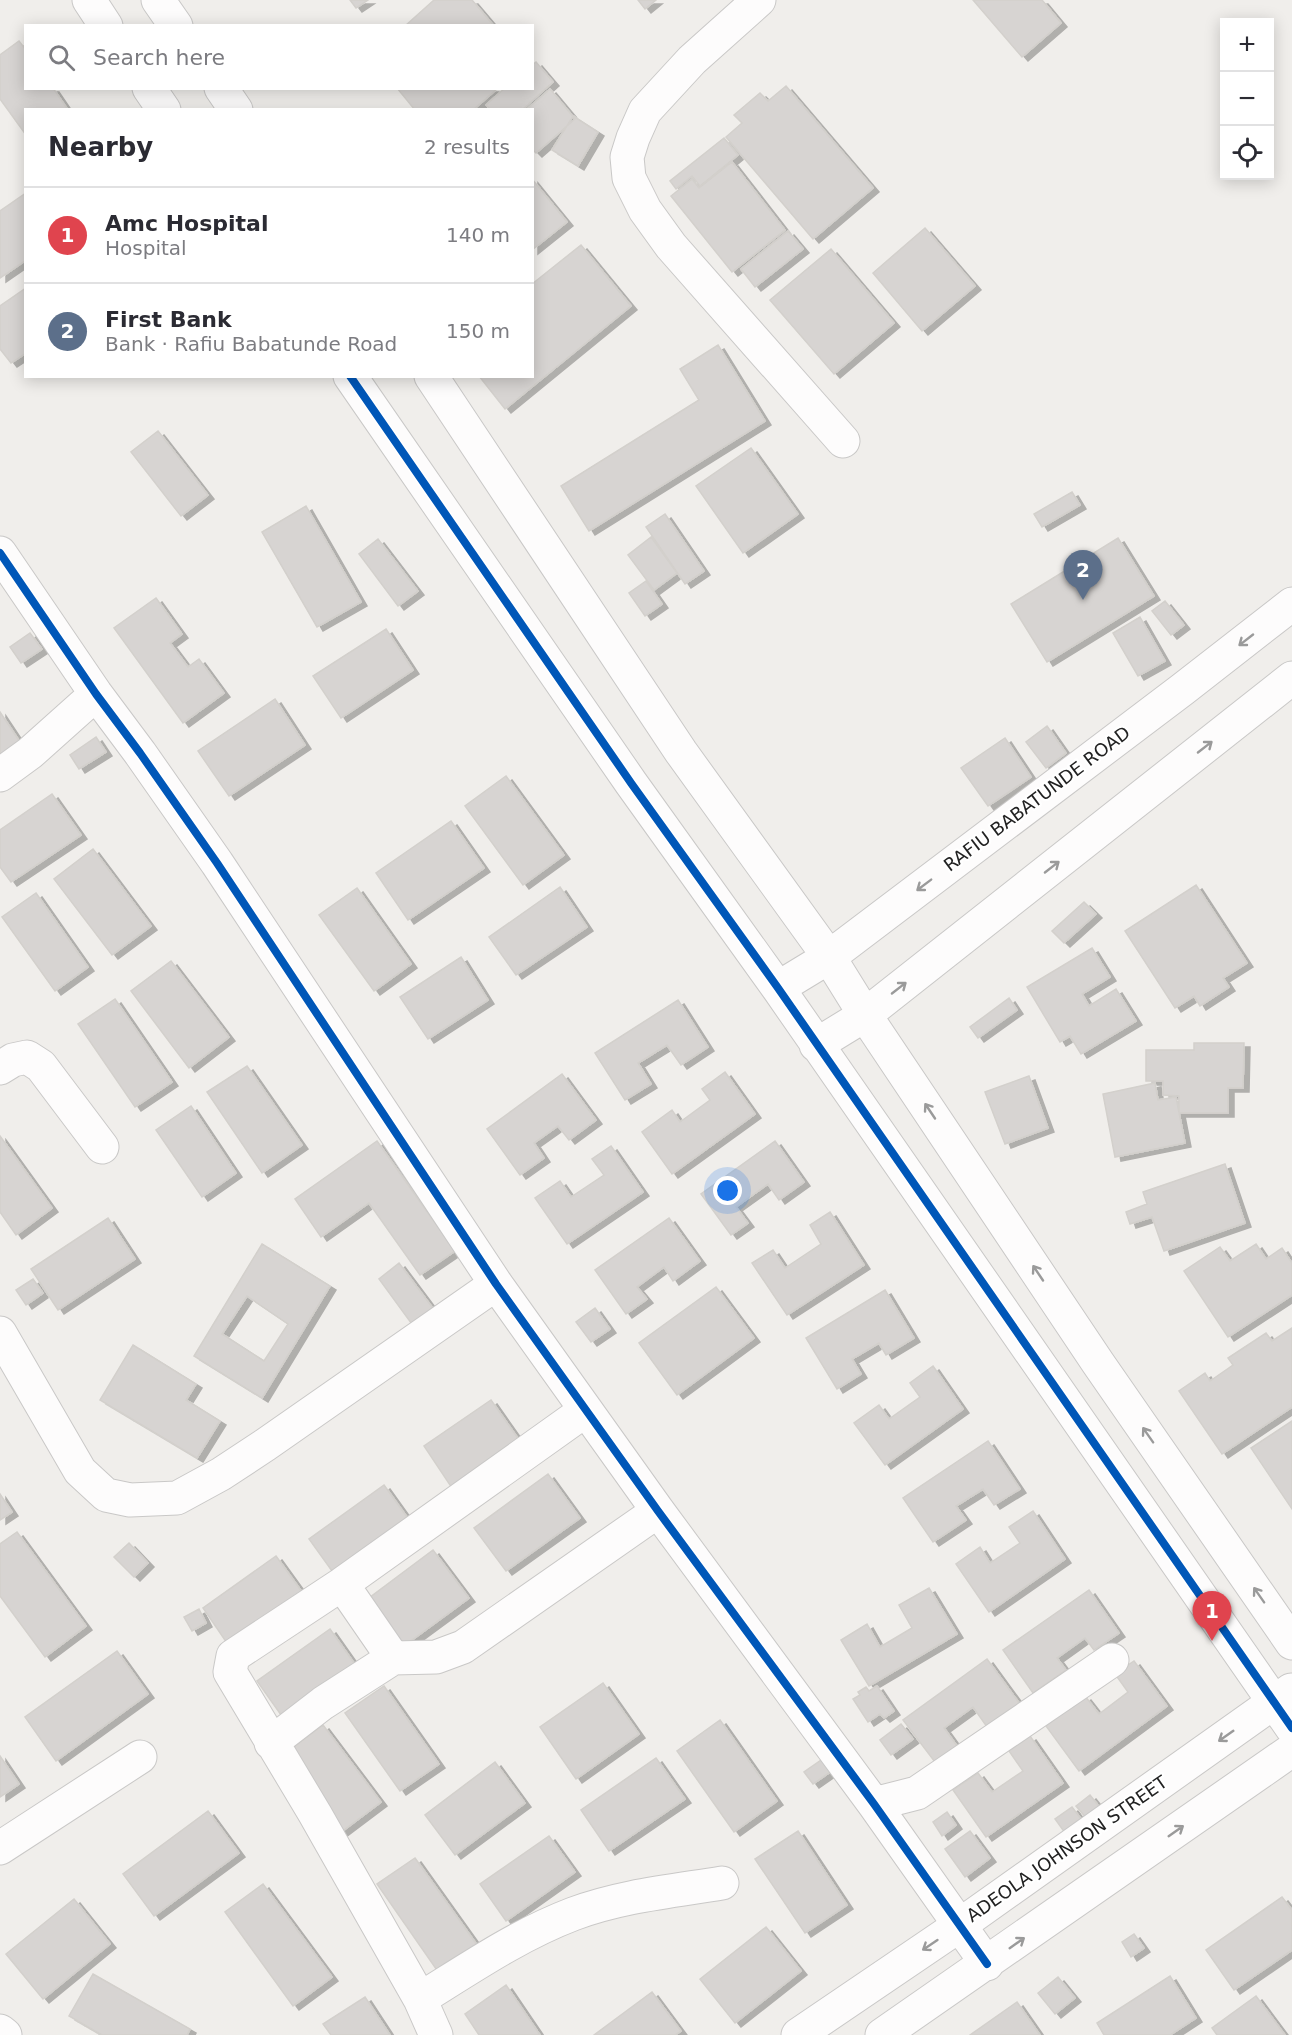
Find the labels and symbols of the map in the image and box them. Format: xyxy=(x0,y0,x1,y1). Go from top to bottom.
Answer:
pin: 2 xyxy=(1064,550,1102,600)
one-way arrow xyxy=(1238,634,1254,647)
street label: RAFIU BABATUNDE ROAD xyxy=(939,722,1134,876)
one-way arrow xyxy=(1197,740,1213,753)
one-way arrow xyxy=(1044,861,1060,874)
one-way arrow xyxy=(916,879,932,892)
one-way arrow xyxy=(891,982,907,995)
one-way arrow xyxy=(924,1104,936,1120)
your location xyxy=(713,1176,742,1205)
one-way arrow xyxy=(1032,1266,1044,1282)
one-way arrow xyxy=(1142,1427,1154,1443)
one-way arrow xyxy=(1253,1587,1265,1604)
pin: 1 xyxy=(1192,1592,1232,1641)
one-way arrow xyxy=(1219,1730,1235,1742)
street label: ADEOLA JOHNSON STREET xyxy=(962,1771,1172,1926)
one-way arrow xyxy=(1168,1825,1184,1837)
one-way arrow xyxy=(1008,1937,1024,1949)
one-way arrow xyxy=(922,1939,939,1951)

